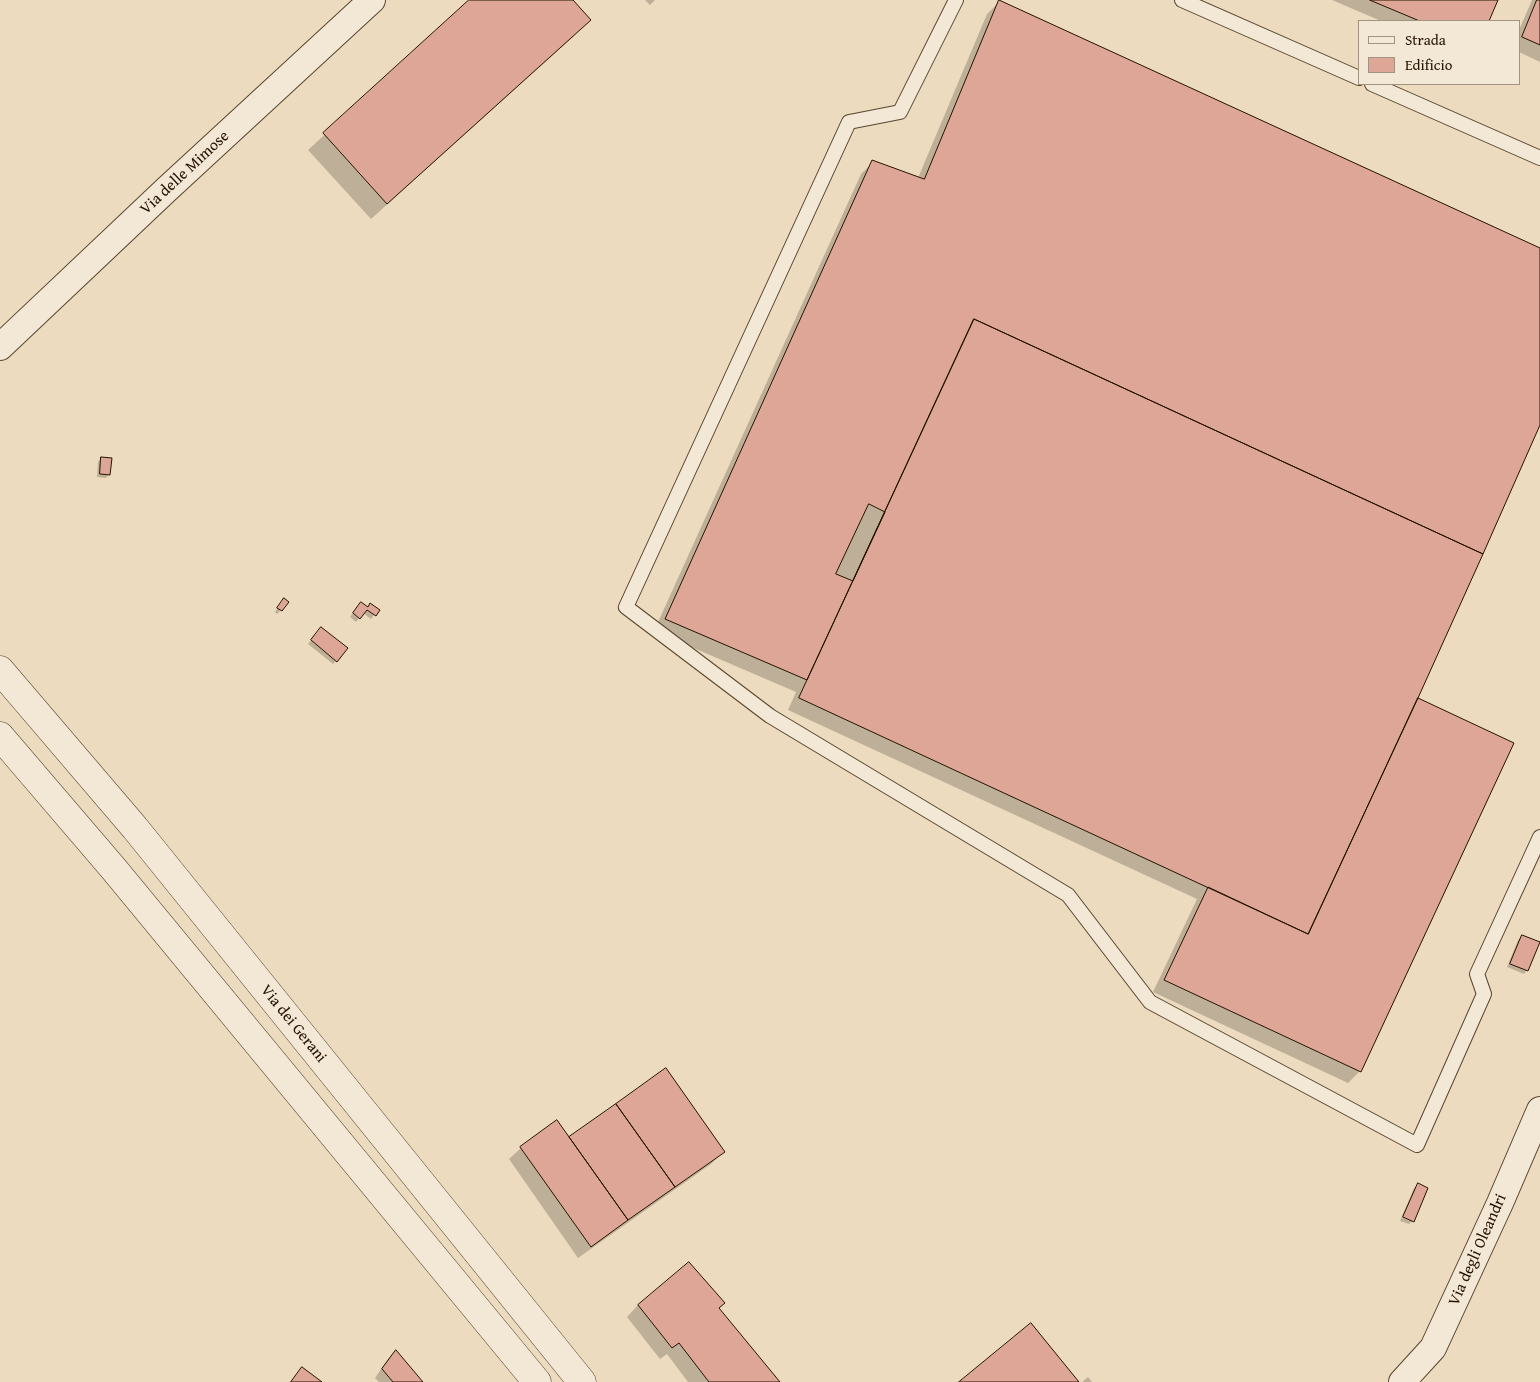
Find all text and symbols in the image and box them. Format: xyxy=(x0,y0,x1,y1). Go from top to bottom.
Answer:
legend xyxy=(1358,20,1520,85)
text: Strada xyxy=(1405,29,1446,50)
text: Edificio xyxy=(1405,54,1452,75)
street label: Via delle Mimose xyxy=(136,127,234,219)
street label: Via dei Gerani xyxy=(256,981,330,1067)
street label: Via degli Oleandri xyxy=(1445,1191,1511,1309)

